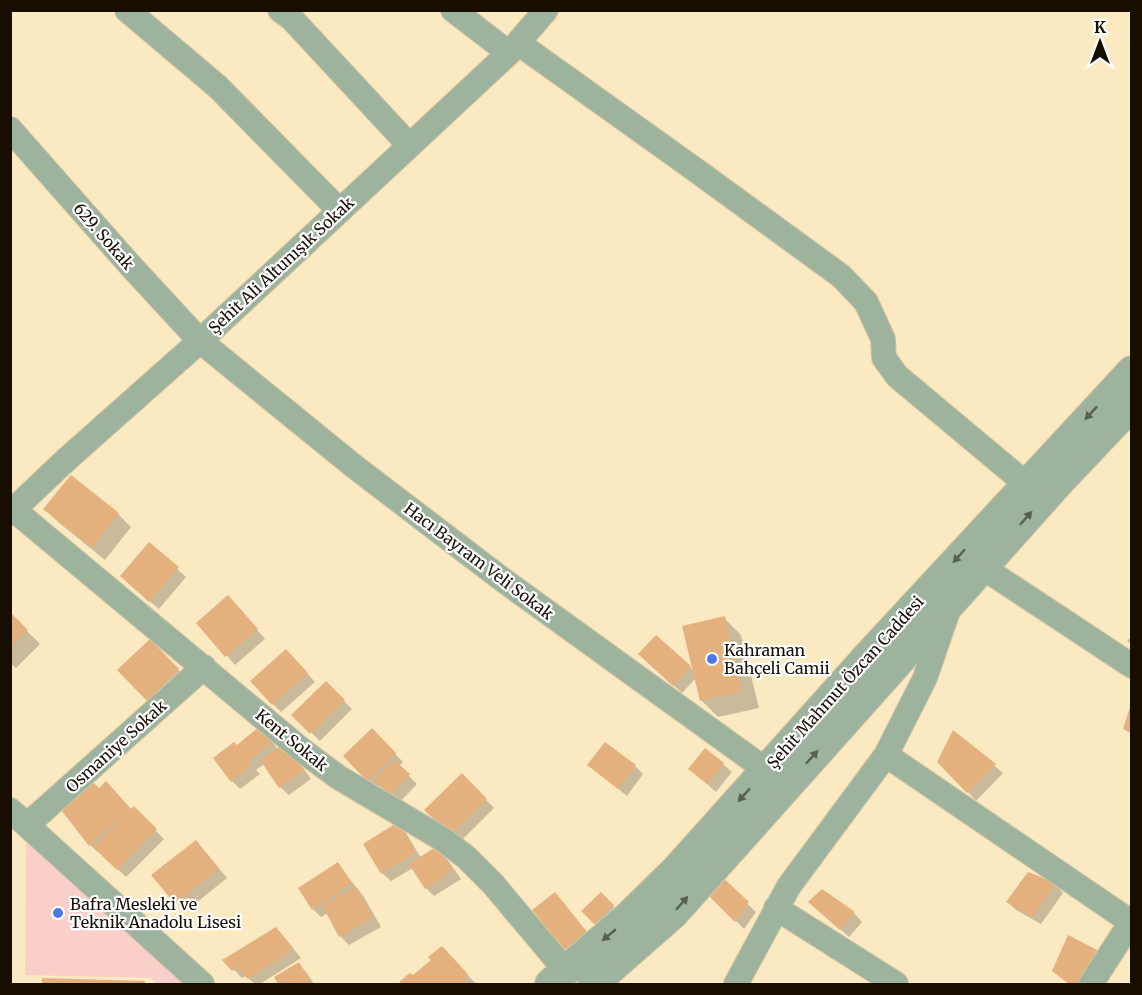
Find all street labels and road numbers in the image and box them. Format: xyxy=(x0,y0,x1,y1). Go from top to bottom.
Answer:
street label: Şehit Ali Altunışık Sokak xyxy=(204,192,359,338)
street label: 629. Sokak xyxy=(70,198,139,274)
street label: Hacı Bayram Veli Sokak xyxy=(400,498,558,624)
street label: Şehit Mahmut Özcan Caddesi xyxy=(762,592,928,772)
street label: Osmaniye Sokak xyxy=(62,695,171,796)
street label: Kent Sokak xyxy=(252,705,333,776)

